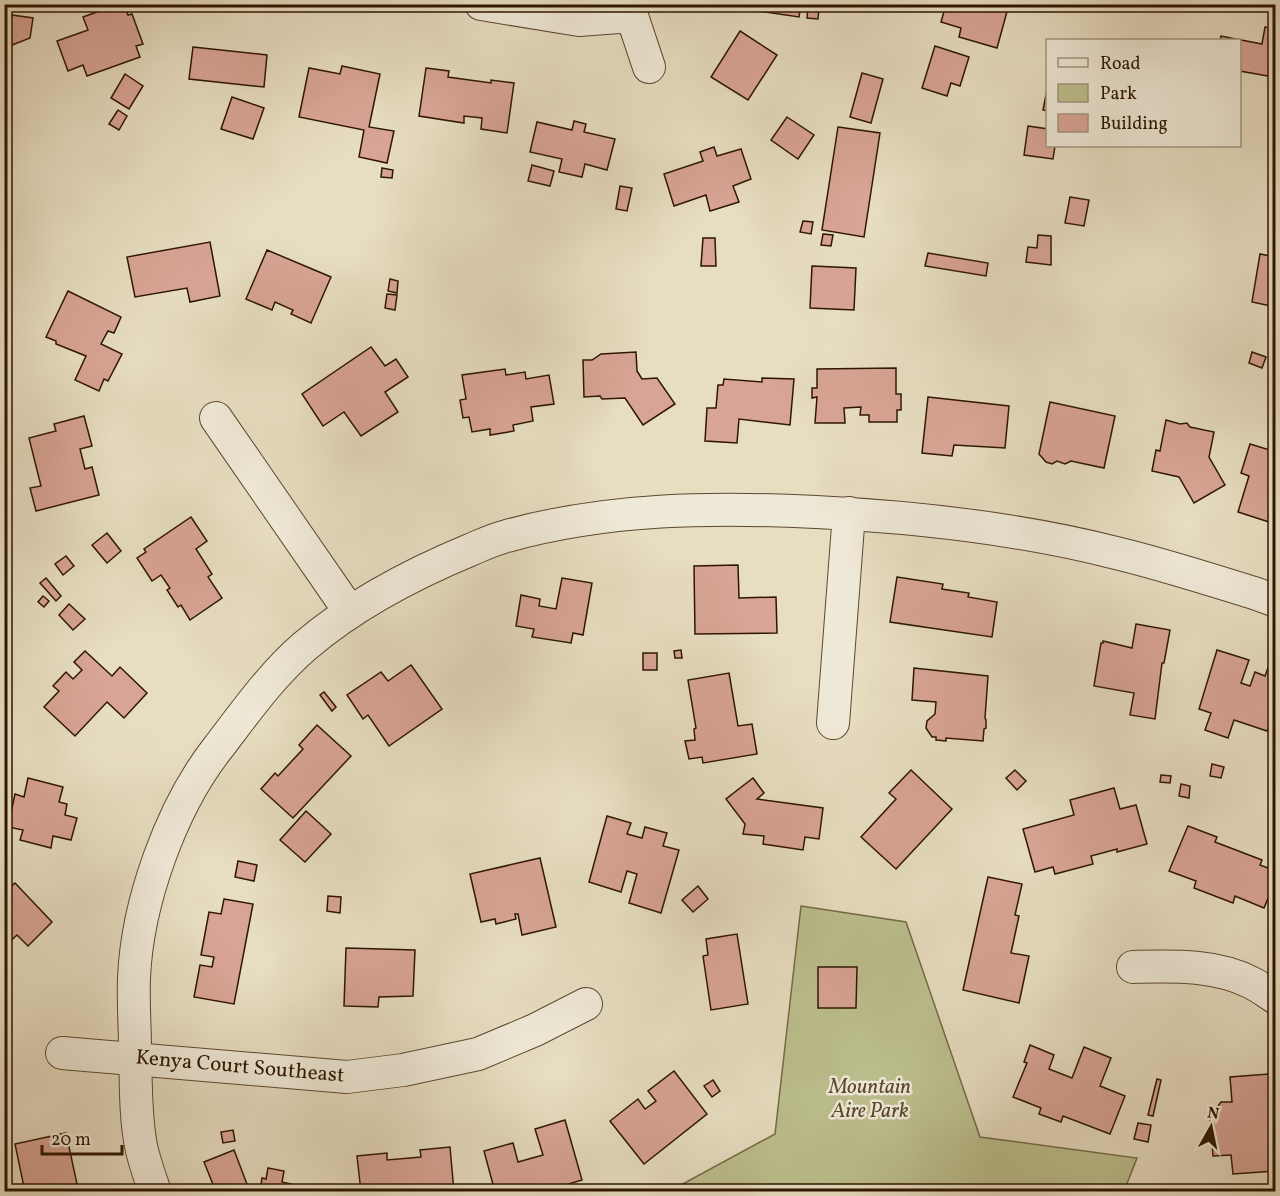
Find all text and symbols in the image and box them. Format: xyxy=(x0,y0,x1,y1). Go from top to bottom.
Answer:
legend xyxy=(1046,39,1241,147)
text: Road xyxy=(1100,52,1141,77)
text: Park xyxy=(1100,82,1137,107)
text: Building xyxy=(1100,112,1168,137)
street label: Kenya Court Southeast xyxy=(134,1043,346,1091)
park label: Mountain Aire Park xyxy=(828,1073,911,1126)
north arrow xyxy=(1181,1097,1241,1157)
text: N xyxy=(1206,1102,1221,1126)
scale bar xyxy=(42,1118,122,1156)
text: 20 m xyxy=(51,1128,91,1153)

